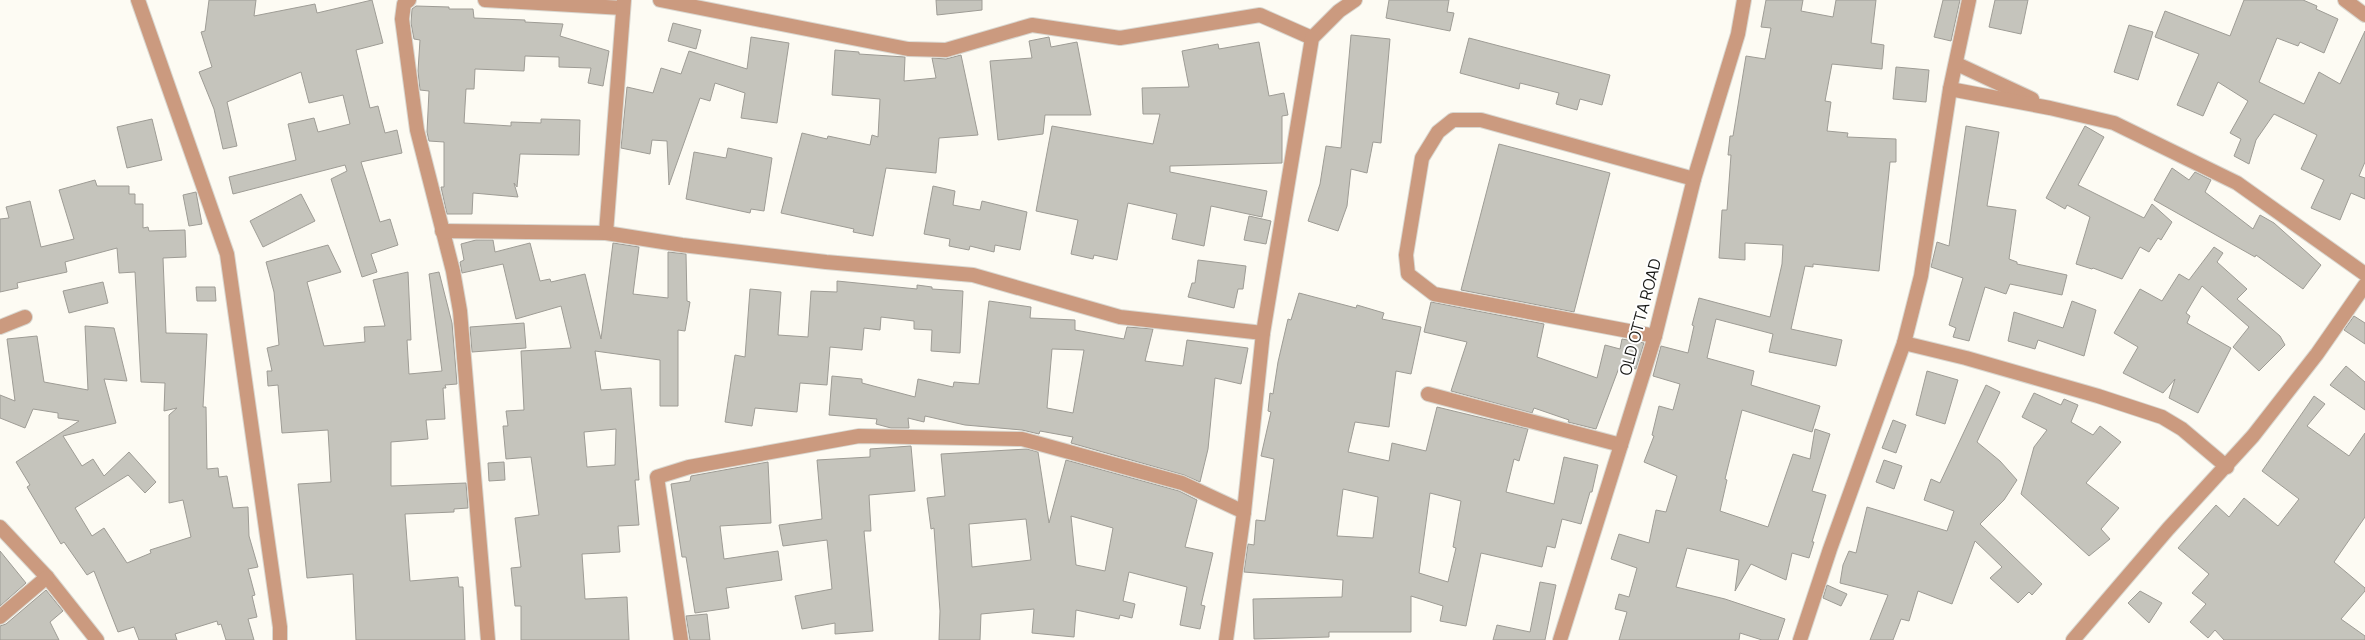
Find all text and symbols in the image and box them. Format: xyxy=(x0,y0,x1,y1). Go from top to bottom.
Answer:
street label: OLD OTTA ROAD xyxy=(1614,256,1666,378)

